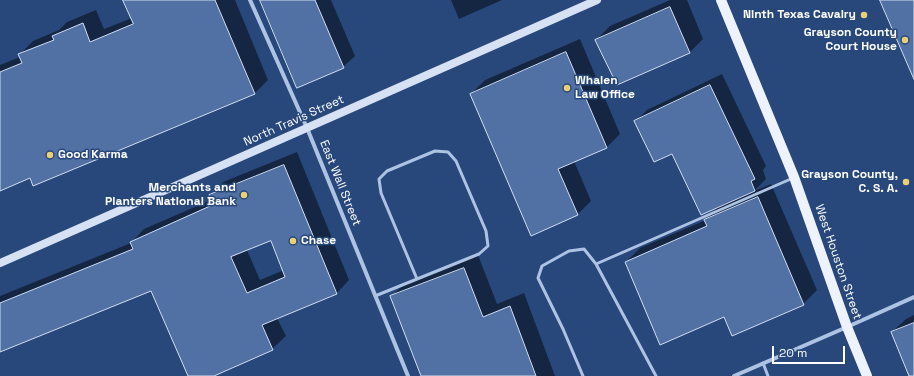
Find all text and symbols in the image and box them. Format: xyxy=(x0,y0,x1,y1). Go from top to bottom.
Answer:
place label: Ninth Texas Cavalry xyxy=(743,8,856,22)
marker: Ninth Texas Cavalry xyxy=(859,10,869,20)
place label: Grayson County Court House xyxy=(804,26,897,54)
marker: Grayson County Court House xyxy=(900,35,910,45)
place label: Whalen Law Office xyxy=(575,74,635,102)
marker: Whalen Law Office xyxy=(562,83,572,93)
street label: North Travis Street xyxy=(242,92,346,150)
street label: East Wall Street xyxy=(316,138,364,228)
place label: Good Karma xyxy=(58,148,128,162)
marker: Good Karma xyxy=(45,150,55,160)
place label: Grayson County, C. S. A. xyxy=(801,168,898,196)
marker: Grayson County, C. S. A. xyxy=(901,177,911,187)
place label: Merchants and Planters National Bank xyxy=(105,181,236,209)
marker: Merchants and Planters National Bank xyxy=(239,190,249,200)
street label: West Houston Street xyxy=(812,203,864,321)
place label: Chase xyxy=(301,234,336,248)
marker: Chase xyxy=(288,236,298,246)
scale bar xyxy=(774,338,847,364)
text: 20 m xyxy=(779,345,807,361)

